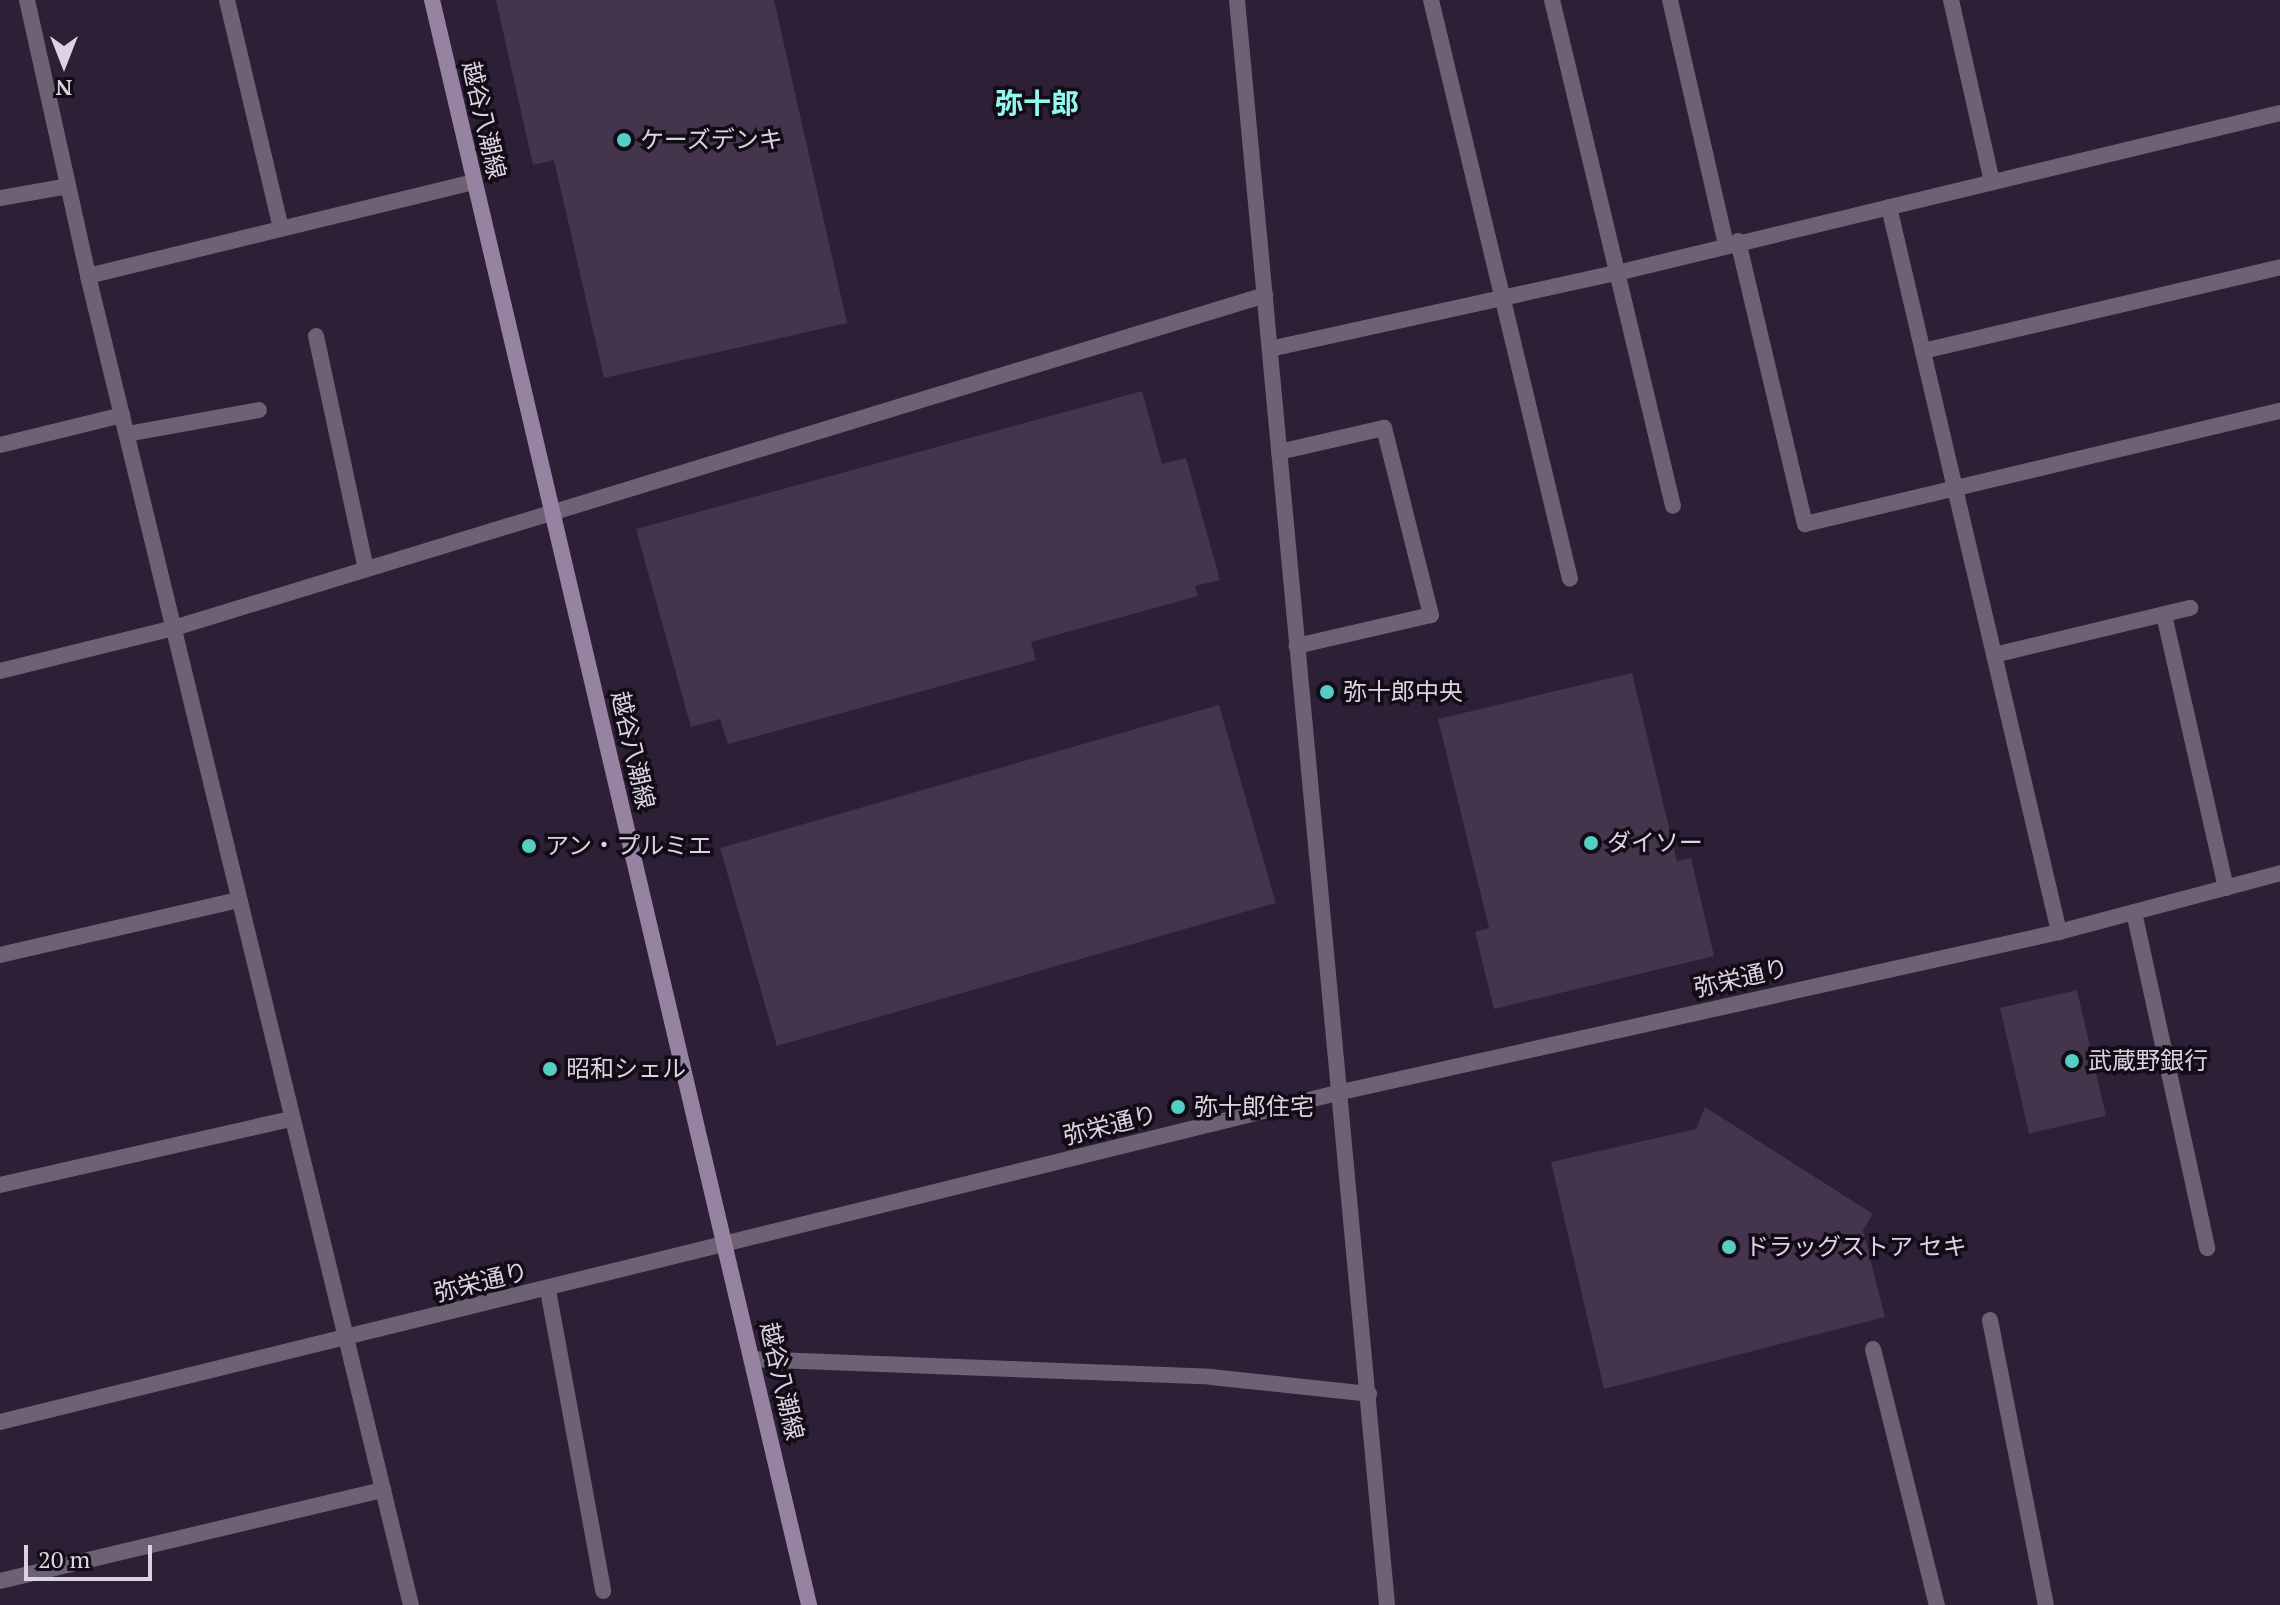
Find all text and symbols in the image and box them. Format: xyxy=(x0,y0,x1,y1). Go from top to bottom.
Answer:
north arrow xyxy=(24,24,104,104)
street label: 越谷八潮線 xyxy=(456,58,512,182)
text: N xyxy=(56,74,72,103)
district label: 弥十郎 xyxy=(995,86,1079,120)
place label: ケーズデンキ xyxy=(640,126,784,154)
marker: ケーズデンキ xyxy=(615,131,633,149)
place label: 弥十郎中央 xyxy=(1343,678,1463,706)
marker: 弥十郎中央 xyxy=(1318,683,1336,701)
street label: 越谷八潮線 xyxy=(605,688,661,812)
place label: ダイソー xyxy=(1607,829,1703,857)
place label: アン・プルミエ xyxy=(545,832,713,860)
marker: ダイソー xyxy=(1582,834,1600,852)
marker: アン・プルミエ xyxy=(520,837,538,855)
street label: 弥栄通り xyxy=(1691,953,1791,1003)
place label: 武蔵野銀行 xyxy=(2088,1047,2208,1075)
marker: 武蔵野銀行 xyxy=(2063,1052,2081,1070)
place label: 昭和シェル xyxy=(566,1055,686,1083)
marker: 昭和シェル xyxy=(541,1060,559,1078)
place label: 弥十郎住宅 xyxy=(1194,1093,1314,1121)
marker: 弥十郎住宅 xyxy=(1169,1098,1187,1116)
street label: 弥栄通り xyxy=(1060,1099,1160,1151)
place label: ドラッグストア セキ xyxy=(1745,1233,1967,1261)
marker: ドラッグストア セキ xyxy=(1720,1238,1738,1256)
street label: 弥栄通り xyxy=(431,1256,531,1308)
street label: 越谷八潮線 xyxy=(754,1319,810,1443)
scale bar xyxy=(28,1529,156,1579)
text: 20 m xyxy=(38,1543,90,1575)

